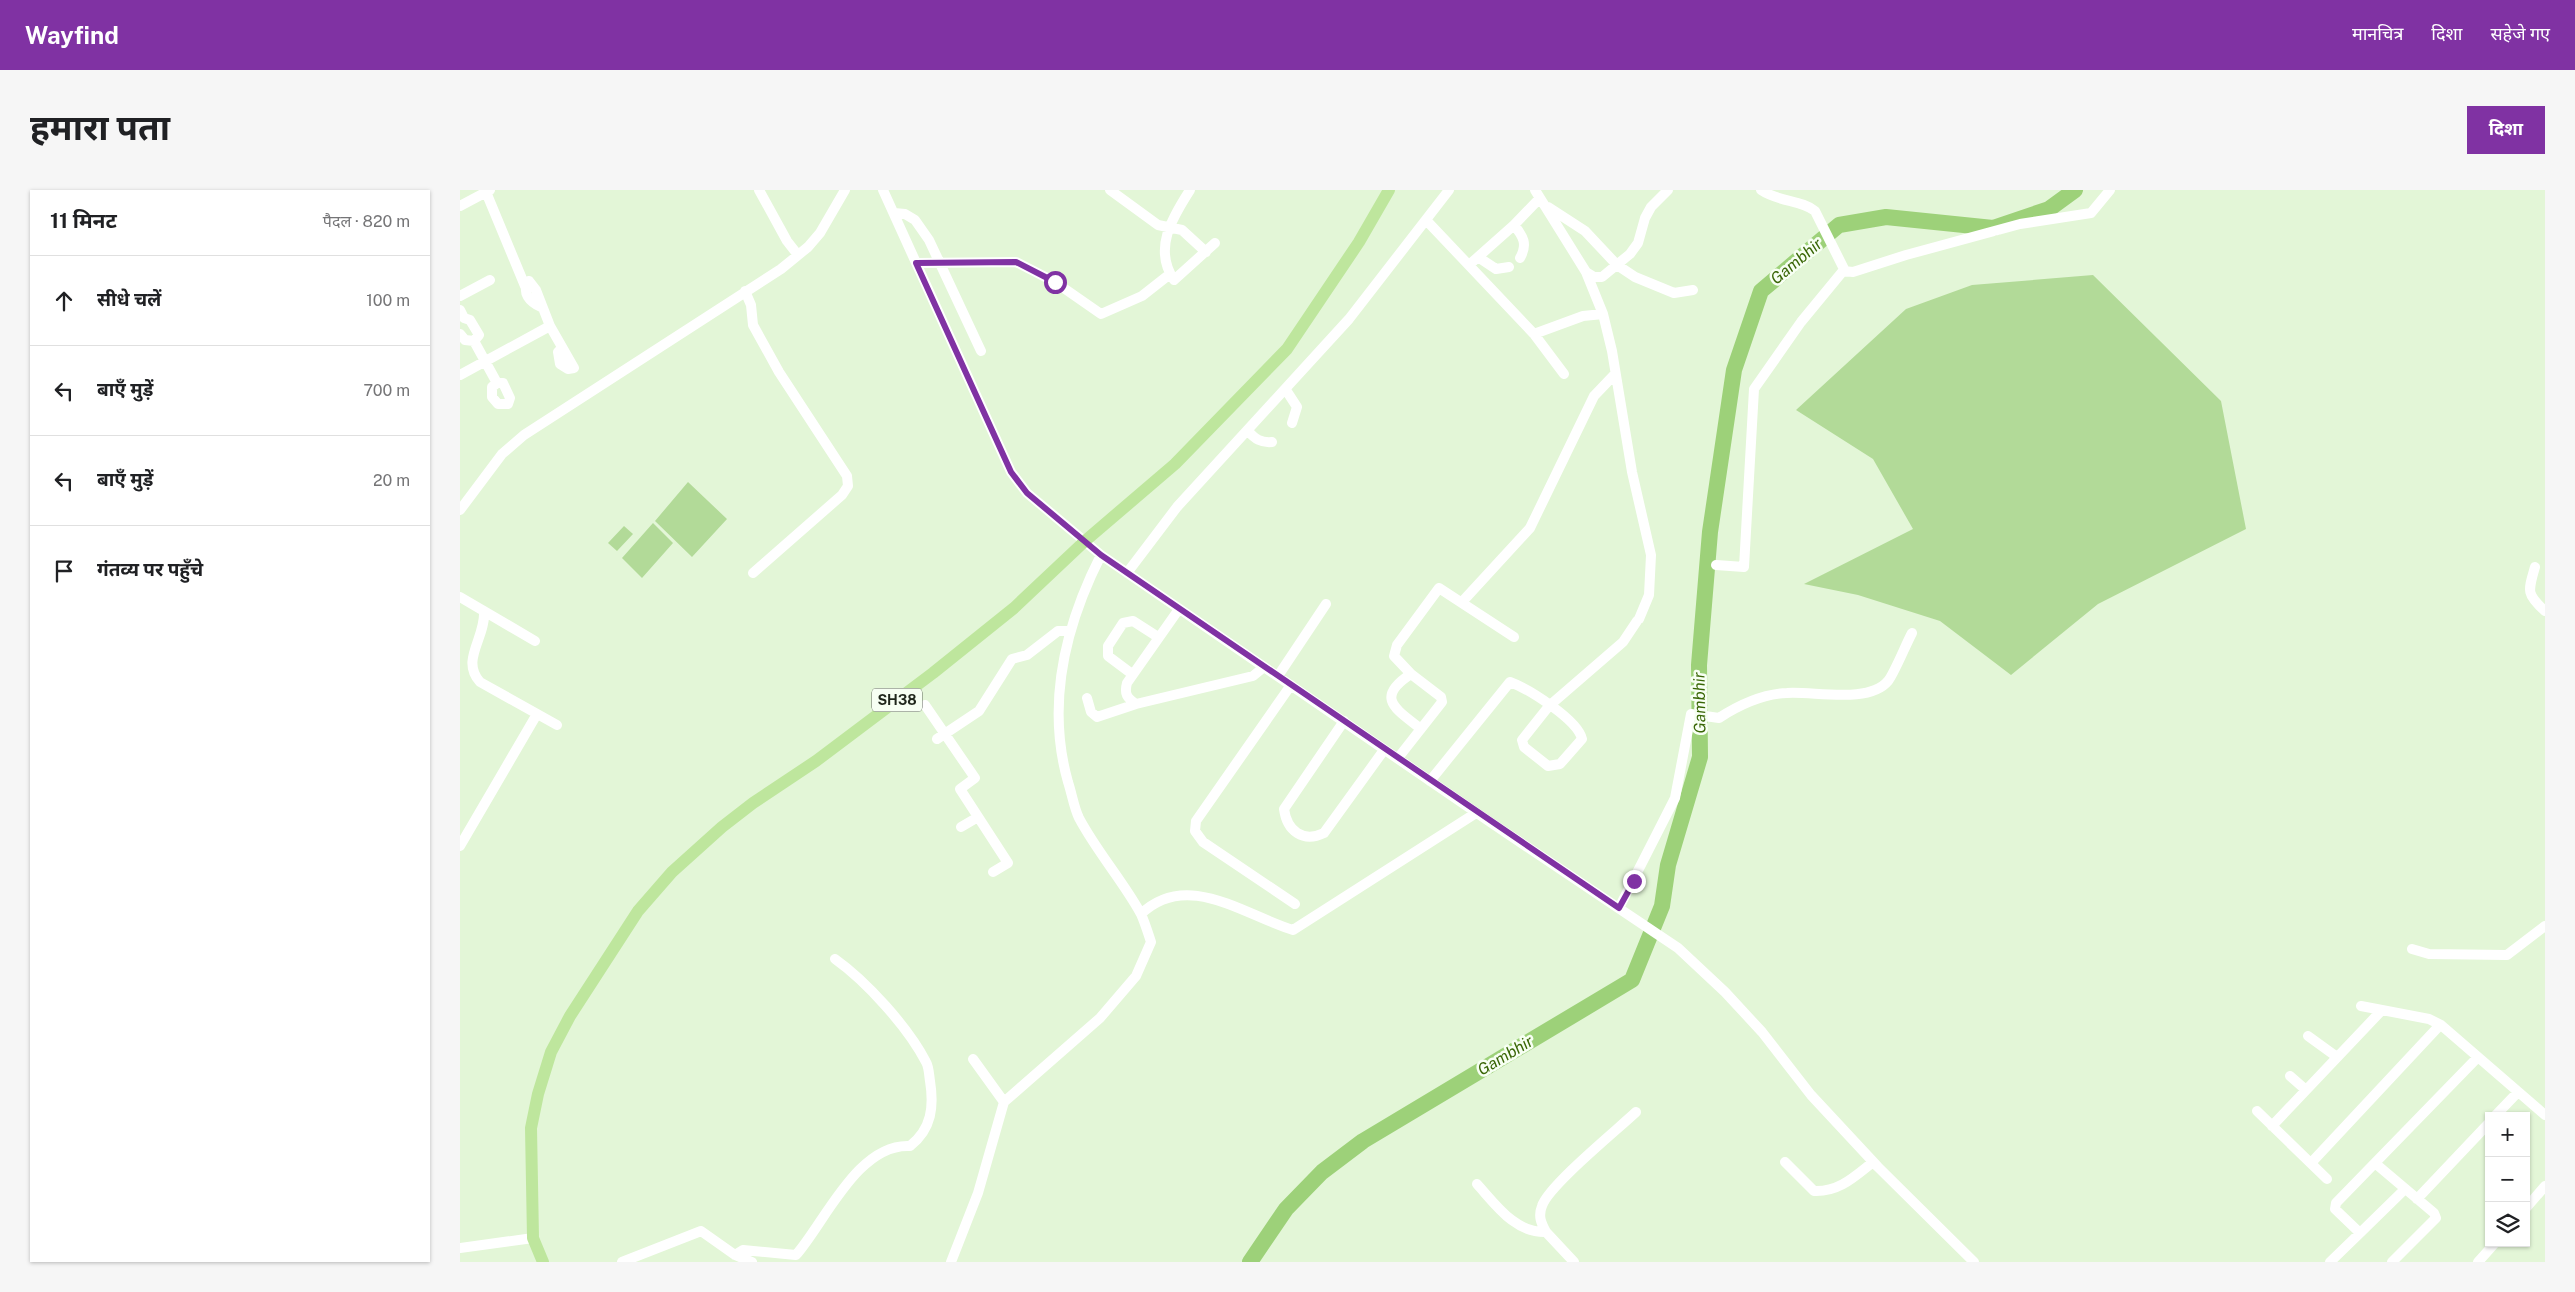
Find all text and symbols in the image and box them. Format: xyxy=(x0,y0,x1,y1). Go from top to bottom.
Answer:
text: Wayfind xyxy=(25,21,119,49)
text: मानचित्र xyxy=(2352,23,2403,44)
text: दिशा xyxy=(2431,23,2462,44)
text: सहेजे गए xyxy=(2490,23,2550,44)
button: दिशा xyxy=(2467,106,2545,154)
text: हमारा पता xyxy=(30,107,170,148)
text: 11 मिनट xyxy=(50,208,117,233)
text: पैदल · 820 m xyxy=(323,212,410,231)
water label: Gambhir xyxy=(1767,234,1827,288)
route start xyxy=(1044,271,1067,294)
icon: ahead xyxy=(50,287,78,315)
text: सीधे चलें xyxy=(97,288,161,310)
text: 100 m xyxy=(366,291,410,310)
icon: left xyxy=(50,377,78,405)
text: बाएँ मुड़ें xyxy=(97,378,153,400)
text: 700 m xyxy=(364,381,410,400)
icon: left xyxy=(50,467,78,495)
text: बाएँ मुड़ें xyxy=(97,468,153,490)
text: 20 m xyxy=(373,471,410,490)
icon: arrive xyxy=(50,557,78,585)
text: गंतव्य पर पहुँचे xyxy=(97,558,203,580)
water label: Gambhir xyxy=(1689,671,1710,734)
road number: SH38 xyxy=(872,688,922,712)
route end xyxy=(1623,870,1646,893)
water label: Gambhir xyxy=(1474,1031,1537,1079)
map controls xyxy=(2485,1112,2530,1247)
button: + xyxy=(2485,1112,2530,1157)
button: − xyxy=(2485,1157,2530,1202)
button: layers xyxy=(2485,1202,2530,1247)

